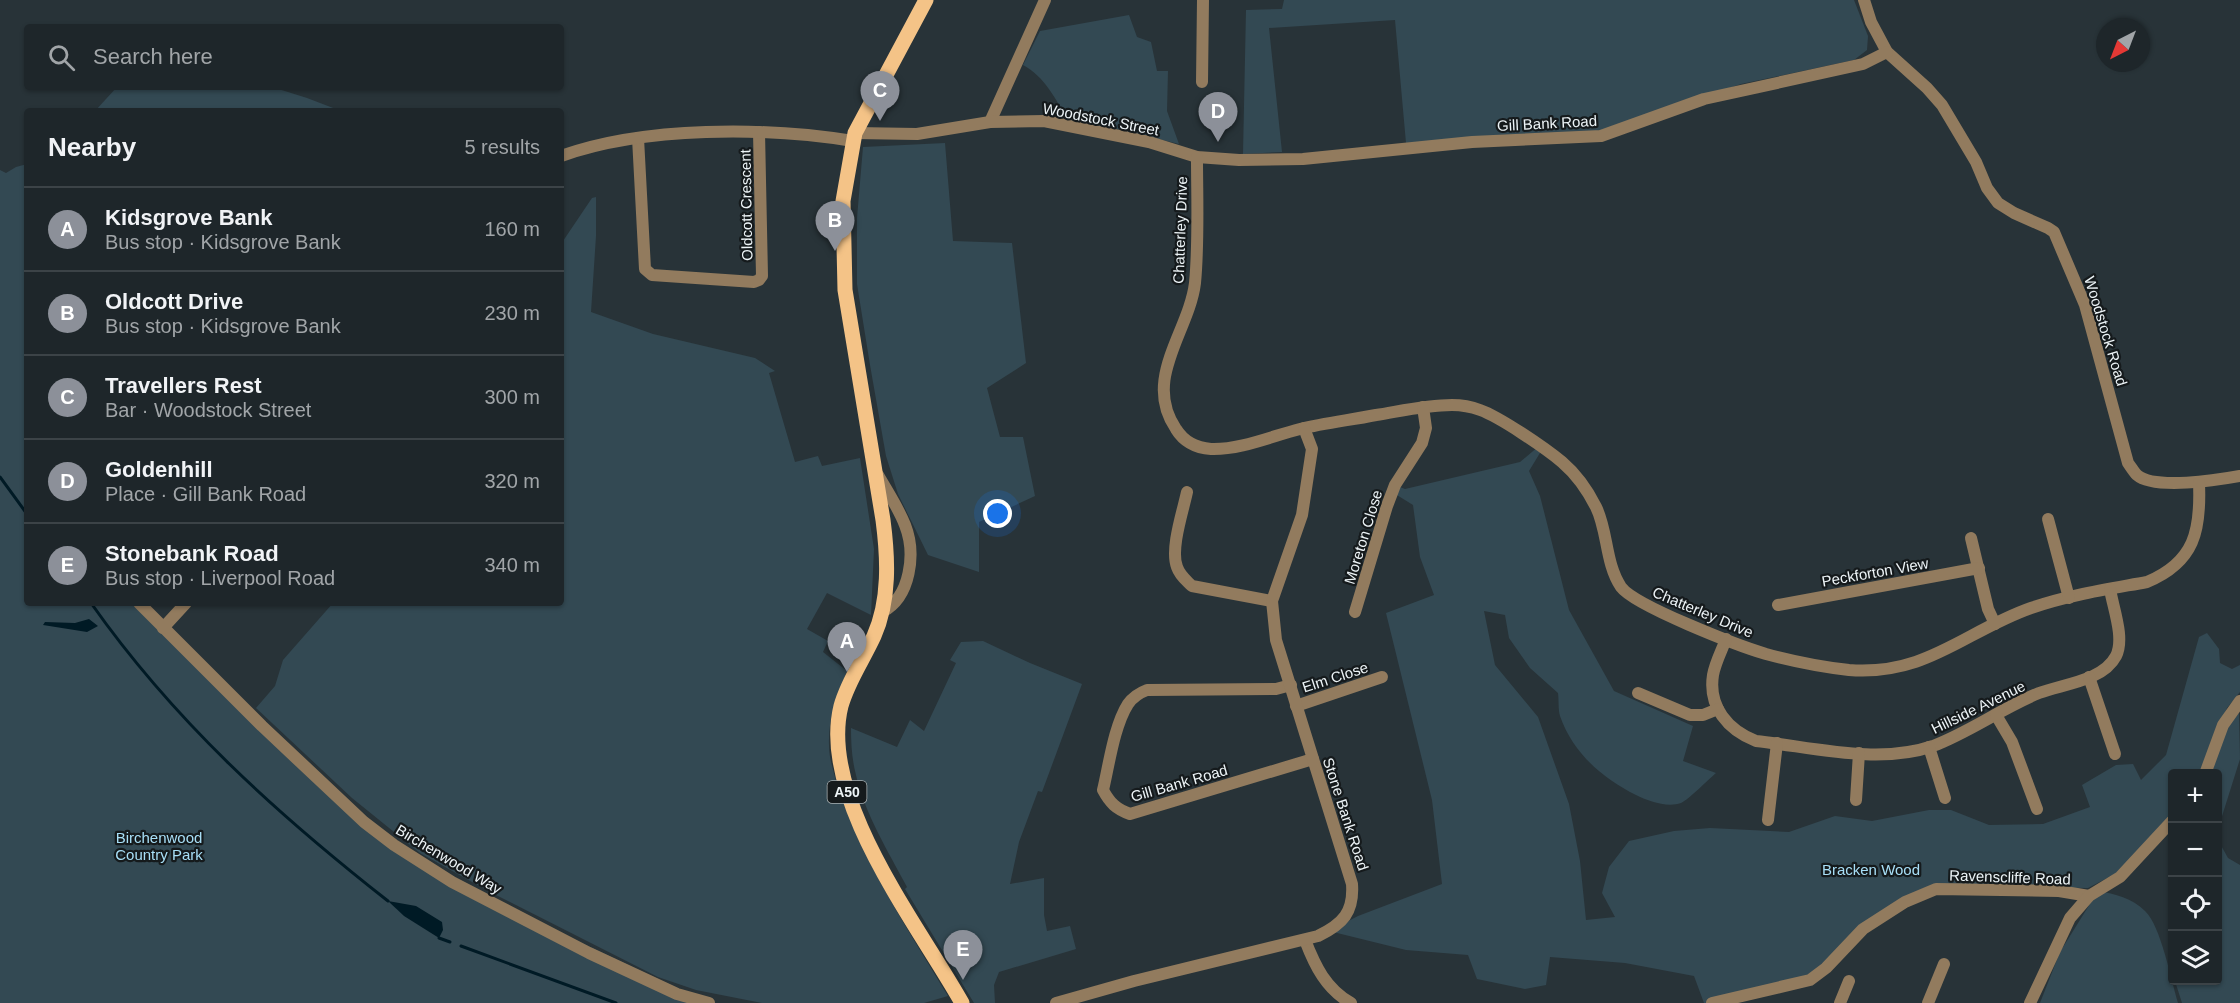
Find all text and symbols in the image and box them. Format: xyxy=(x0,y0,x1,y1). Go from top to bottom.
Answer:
north arrow xyxy=(2096,18,2150,72)
search box xyxy=(24,24,564,90)
icon: search xyxy=(45,41,78,74)
text: Search here xyxy=(93,44,213,69)
pin: C xyxy=(860,72,900,121)
pin: D xyxy=(1198,92,1238,142)
street label: Woodstock Street xyxy=(1041,99,1161,139)
street label: Gill Bank Road xyxy=(1497,112,1597,134)
text: Nearby xyxy=(48,132,136,162)
text: 5 results xyxy=(464,136,540,158)
street label: Oldcott Crescent xyxy=(737,148,755,261)
street label: Chatterley Drive xyxy=(1170,176,1190,284)
pin: B xyxy=(816,202,854,251)
text: Kidsgrove Bank xyxy=(105,205,273,230)
text: A xyxy=(60,218,75,240)
text: 160 m xyxy=(484,218,540,240)
text: Bus stop · Kidsgrove Bank xyxy=(105,231,341,253)
street label: Woodstock Road xyxy=(2081,274,2131,388)
text: Oldcott Drive xyxy=(105,289,243,314)
text: B xyxy=(60,302,75,324)
text: 230 m xyxy=(484,302,540,324)
text: Bus stop · Kidsgrove Bank xyxy=(105,315,341,337)
text: Travellers Rest xyxy=(105,373,262,398)
text: C xyxy=(60,386,75,408)
text: 300 m xyxy=(484,386,540,408)
text: Bar · Woodstock Street xyxy=(105,399,311,421)
text: Goldenhill xyxy=(105,457,213,482)
text: D xyxy=(60,470,75,492)
text: 320 m xyxy=(484,470,540,492)
text: Place · Gill Bank Road xyxy=(105,483,306,505)
street label: Moreton Close xyxy=(1341,488,1385,586)
your location xyxy=(983,499,1012,528)
text: Stonebank Road xyxy=(105,541,279,566)
text: E xyxy=(61,554,74,576)
text: 340 m xyxy=(484,554,540,576)
street label: Peckforton View xyxy=(1820,554,1930,590)
text: Bus stop · Liverpool Road xyxy=(105,567,335,589)
street label: Chatterley Drive xyxy=(1650,583,1756,641)
pin: A xyxy=(828,622,866,672)
street label: Elm Close xyxy=(1300,658,1370,696)
street label: Hillside Avenue xyxy=(1928,677,2028,737)
street label: Stone Bank Road xyxy=(1320,755,1372,873)
street label: Gill Bank Road xyxy=(1129,761,1229,805)
map controls xyxy=(2168,769,2222,985)
button: + xyxy=(2168,769,2222,823)
road number: A50 xyxy=(828,781,866,803)
street label: Birchenwood Way xyxy=(393,821,505,898)
button: − xyxy=(2168,823,2222,877)
park label: Birchenwood Country Park xyxy=(115,829,203,863)
park label: Bracken Wood xyxy=(1822,861,1920,878)
street label: Ravenscliffe Road xyxy=(1949,866,2071,888)
button: locate xyxy=(2168,877,2222,931)
pin: E xyxy=(944,930,982,980)
button: layers xyxy=(2168,931,2222,985)

